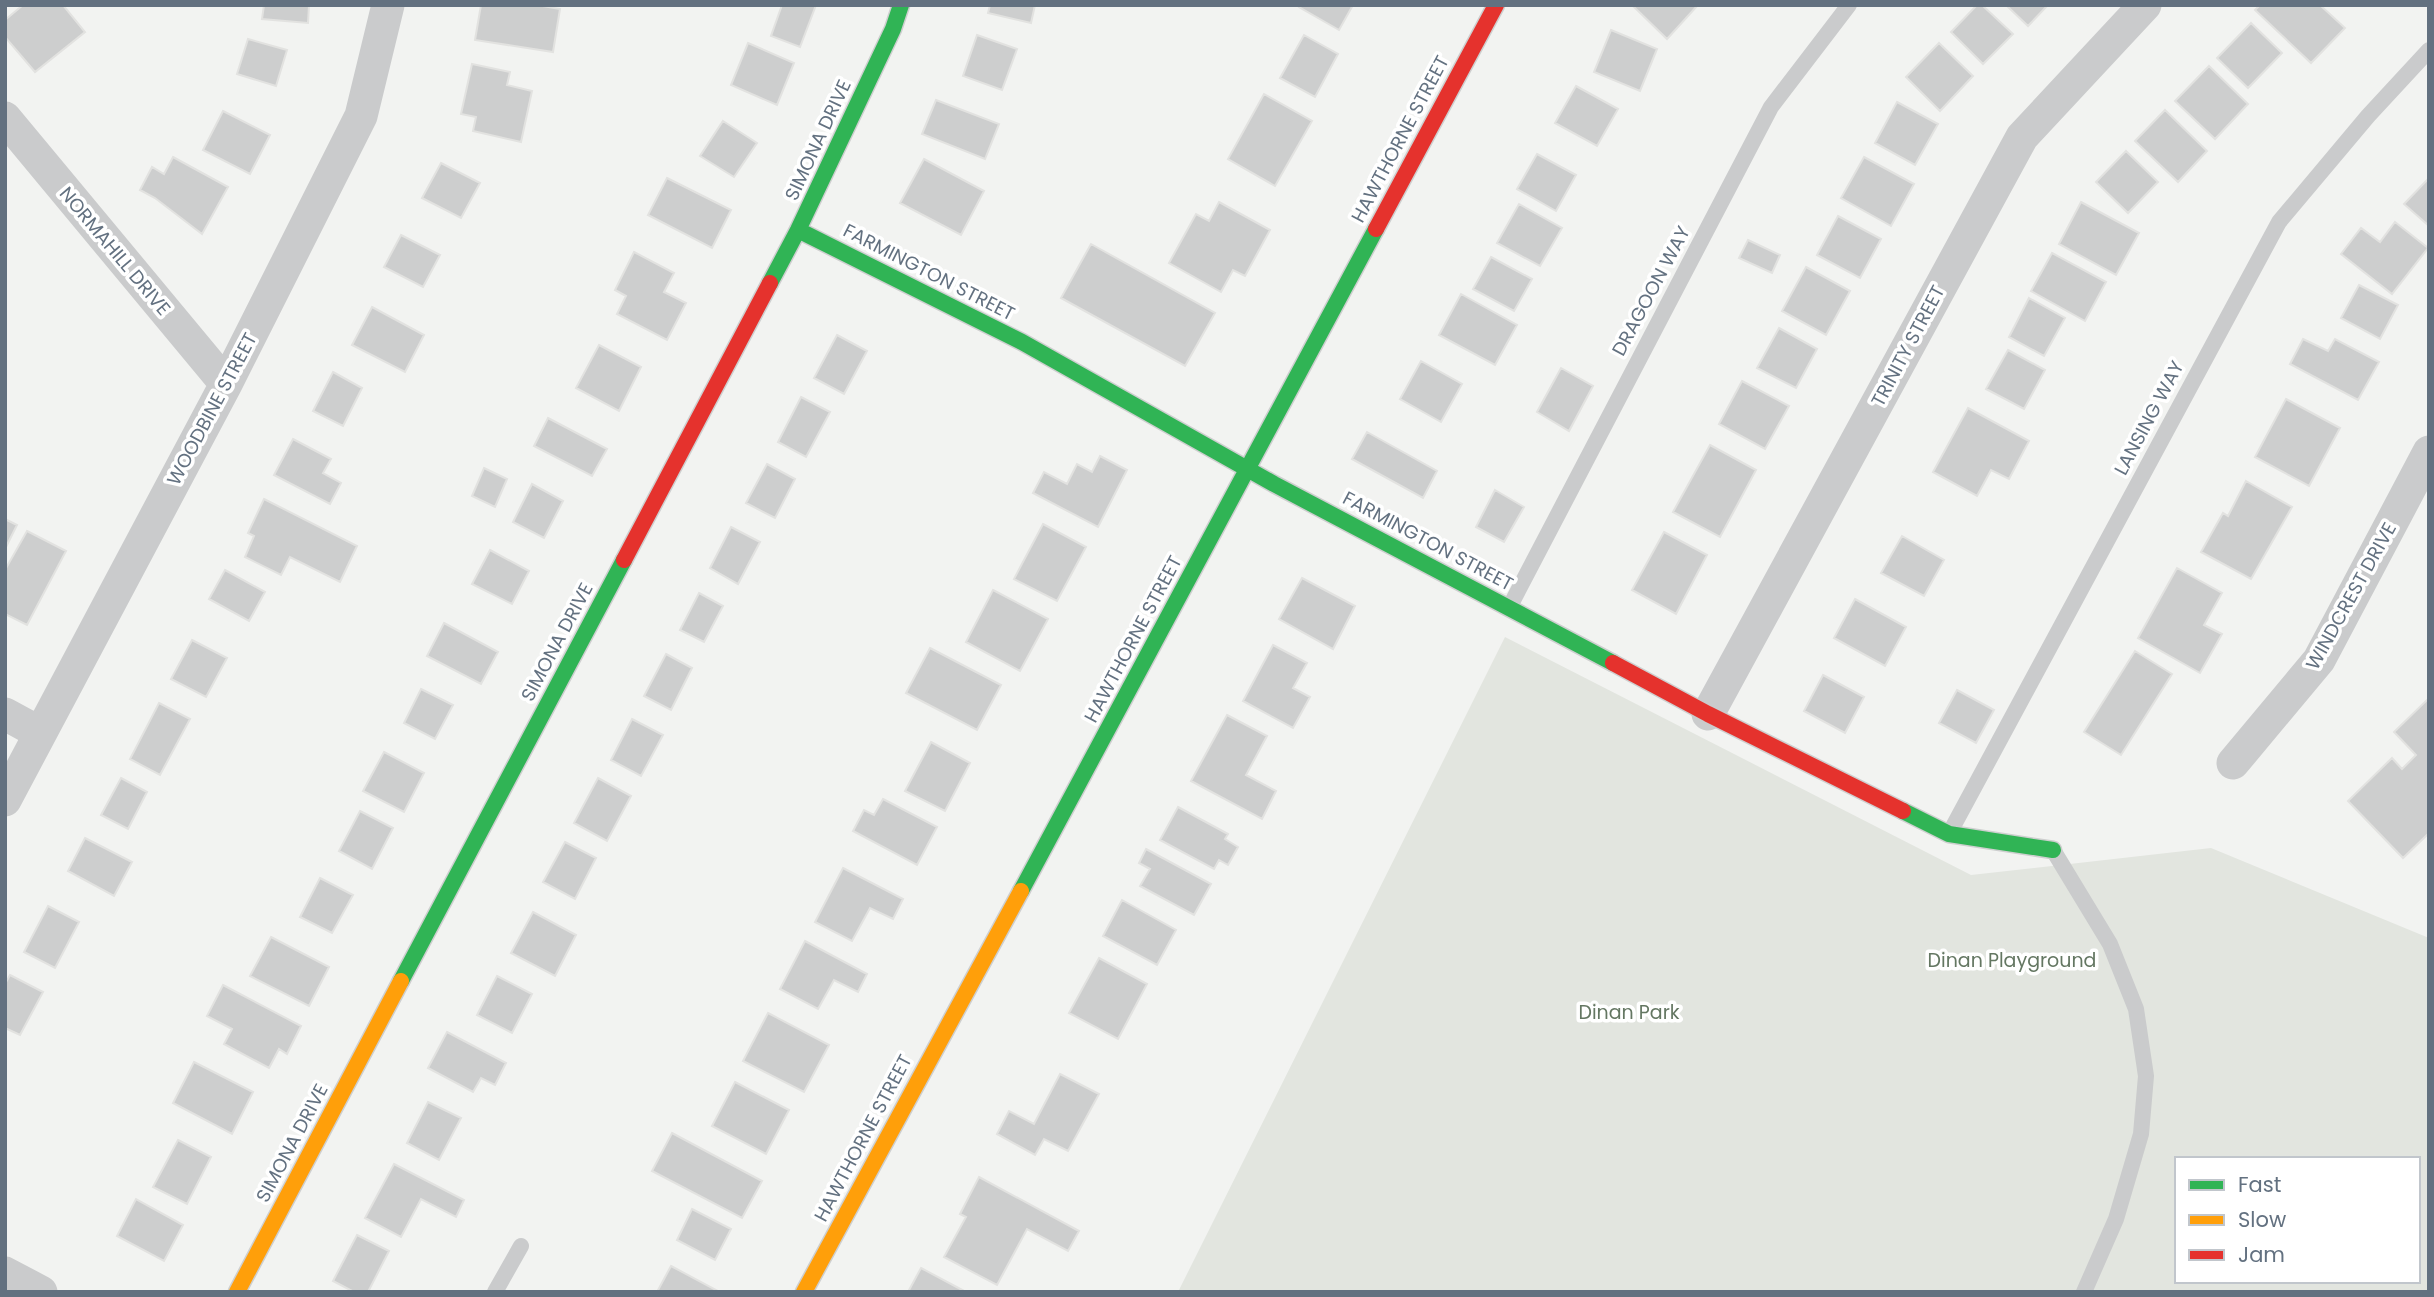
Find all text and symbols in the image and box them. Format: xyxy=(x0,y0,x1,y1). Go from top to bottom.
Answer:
street label: HAWTHORNE STREET xyxy=(1345,51,1455,227)
street label: SIMONA DRIVE xyxy=(778,75,858,205)
street label: NORMAHILL DRIVE xyxy=(53,181,177,321)
street label: FARMINGTON STREET xyxy=(838,217,1020,327)
street label: DRAGOON WAY xyxy=(1605,221,1697,361)
street label: TRINITY STREET xyxy=(1865,281,1951,411)
street label: WOODBINE STREET xyxy=(160,328,264,490)
street label: LANSING WAY xyxy=(2108,356,2190,480)
street label: FARMINGTON STREET xyxy=(1338,485,1518,597)
street label: WINDCREST DRIVE xyxy=(2299,517,2403,675)
street label: HAWTHORNE STREET xyxy=(1078,551,1188,727)
street label: SIMONA DRIVE xyxy=(514,578,600,706)
park label: Dinan Playground xyxy=(1928,947,2096,974)
park label: Dinan Park xyxy=(1578,999,1680,1026)
street label: HAWTHORNE STREET xyxy=(808,1050,918,1226)
street label: SIMONA DRIVE xyxy=(249,1079,335,1207)
legend xyxy=(2175,1157,2420,1283)
text: Fast xyxy=(2238,1170,2281,1199)
text: Slow xyxy=(2238,1205,2286,1234)
text: Jam xyxy=(2238,1240,2285,1269)

